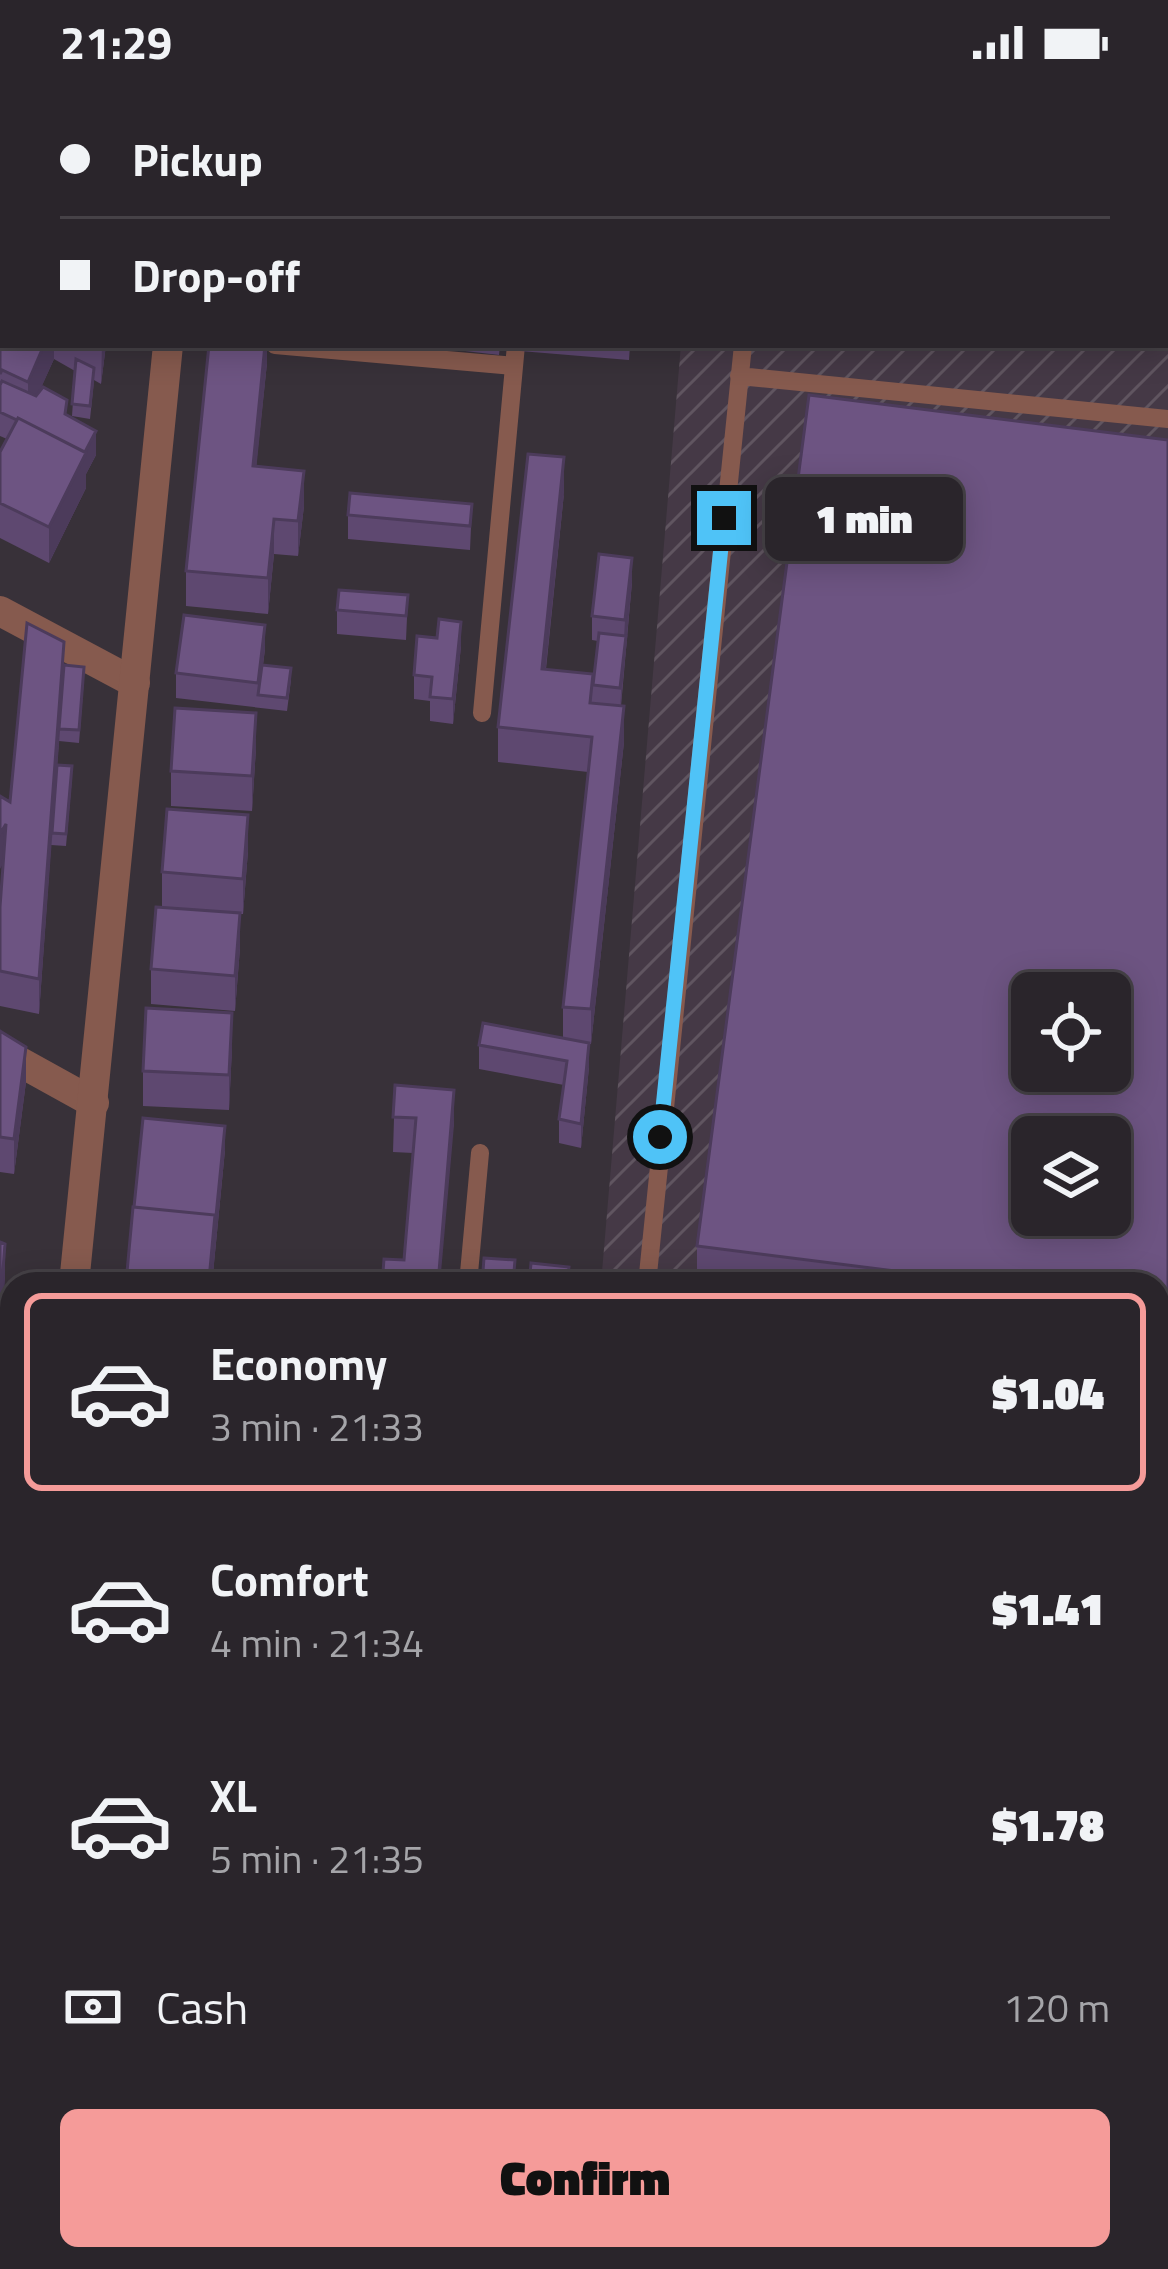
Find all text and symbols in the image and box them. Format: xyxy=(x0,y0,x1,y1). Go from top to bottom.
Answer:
text: 21:29 xyxy=(60,8,172,76)
text: Pickup xyxy=(132,125,263,193)
text: Drop-off xyxy=(132,241,300,309)
callout: 1 min xyxy=(766,476,964,560)
text: 1 min xyxy=(816,489,912,548)
route end xyxy=(697,491,751,545)
map controls xyxy=(1011,972,1131,1236)
button: locate xyxy=(1011,972,1131,1092)
route start xyxy=(633,1110,687,1164)
button: layers xyxy=(1011,1116,1131,1236)
text: Economy xyxy=(210,1329,387,1397)
icon: car xyxy=(66,1338,174,1446)
text: $1.04 xyxy=(992,1358,1104,1426)
text: 3 min · 21:33 xyxy=(210,1397,424,1456)
text: Comfort xyxy=(210,1545,369,1613)
icon: car xyxy=(66,1554,174,1662)
text: $1.41 xyxy=(992,1574,1104,1642)
text: 4 min · 21:34 xyxy=(210,1613,424,1672)
text: XL xyxy=(210,1761,257,1829)
icon: car xyxy=(66,1770,174,1878)
text: $1.78 xyxy=(992,1790,1104,1858)
text: 5 min · 21:35 xyxy=(210,1829,424,1888)
text: Cash xyxy=(156,1973,248,2041)
icon: cash xyxy=(60,1974,126,2040)
text: 120 m xyxy=(1003,1978,1110,2037)
button: Confirm xyxy=(60,2109,1110,2247)

